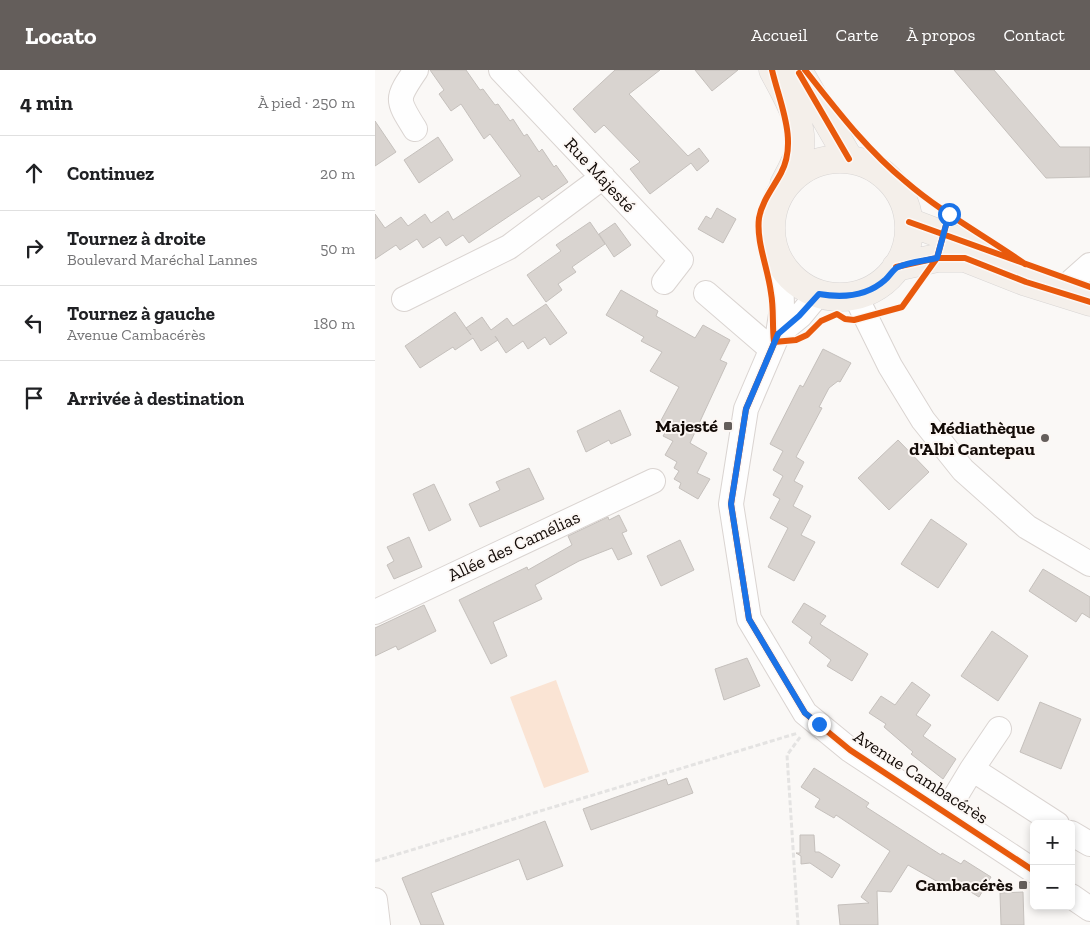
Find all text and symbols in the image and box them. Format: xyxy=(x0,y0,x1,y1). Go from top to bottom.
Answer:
text: Locato xyxy=(25,21,97,50)
text: Accueil xyxy=(751,24,808,46)
text: Carte xyxy=(836,24,879,46)
text: À propos xyxy=(907,24,975,46)
text: Contact xyxy=(1003,24,1065,46)
text: 4 min xyxy=(20,90,73,115)
text: À pied · 250 m xyxy=(258,93,355,112)
street label: Rue Majesté xyxy=(560,133,640,217)
icon: ahead xyxy=(20,159,48,187)
text: Continuez xyxy=(67,162,154,185)
text: 20 m xyxy=(320,164,355,183)
route start xyxy=(938,203,961,226)
text: Tournez à droite xyxy=(67,227,206,250)
icon: right xyxy=(20,234,48,262)
text: 50 m xyxy=(320,239,355,258)
text: Boulevard Maréchal Lannes xyxy=(67,250,258,269)
text: Tournez à gauche xyxy=(67,302,215,325)
icon: left xyxy=(20,309,48,337)
text: 180 m xyxy=(314,314,355,333)
text: Avenue Cambacérès xyxy=(67,325,206,344)
icon: arrive xyxy=(20,384,48,412)
text: Arrivée à destination xyxy=(67,387,244,410)
place label: Majesté xyxy=(655,415,718,437)
place label: Médiathèque d'Albi Cantepau xyxy=(909,417,1035,460)
marker: Majesté xyxy=(722,420,734,432)
marker: Médiathèque d'Albi Cantepau xyxy=(1039,432,1051,444)
street label: Allée des Camélias xyxy=(444,506,584,586)
route end xyxy=(808,713,831,736)
street label: Avenue Cambacérès xyxy=(850,725,992,829)
map controls xyxy=(1030,820,1075,910)
button: + xyxy=(1030,820,1075,865)
button: − xyxy=(1030,865,1075,910)
place label: Cambacérès xyxy=(915,874,1013,896)
marker: Cambacérès xyxy=(1017,879,1029,891)

